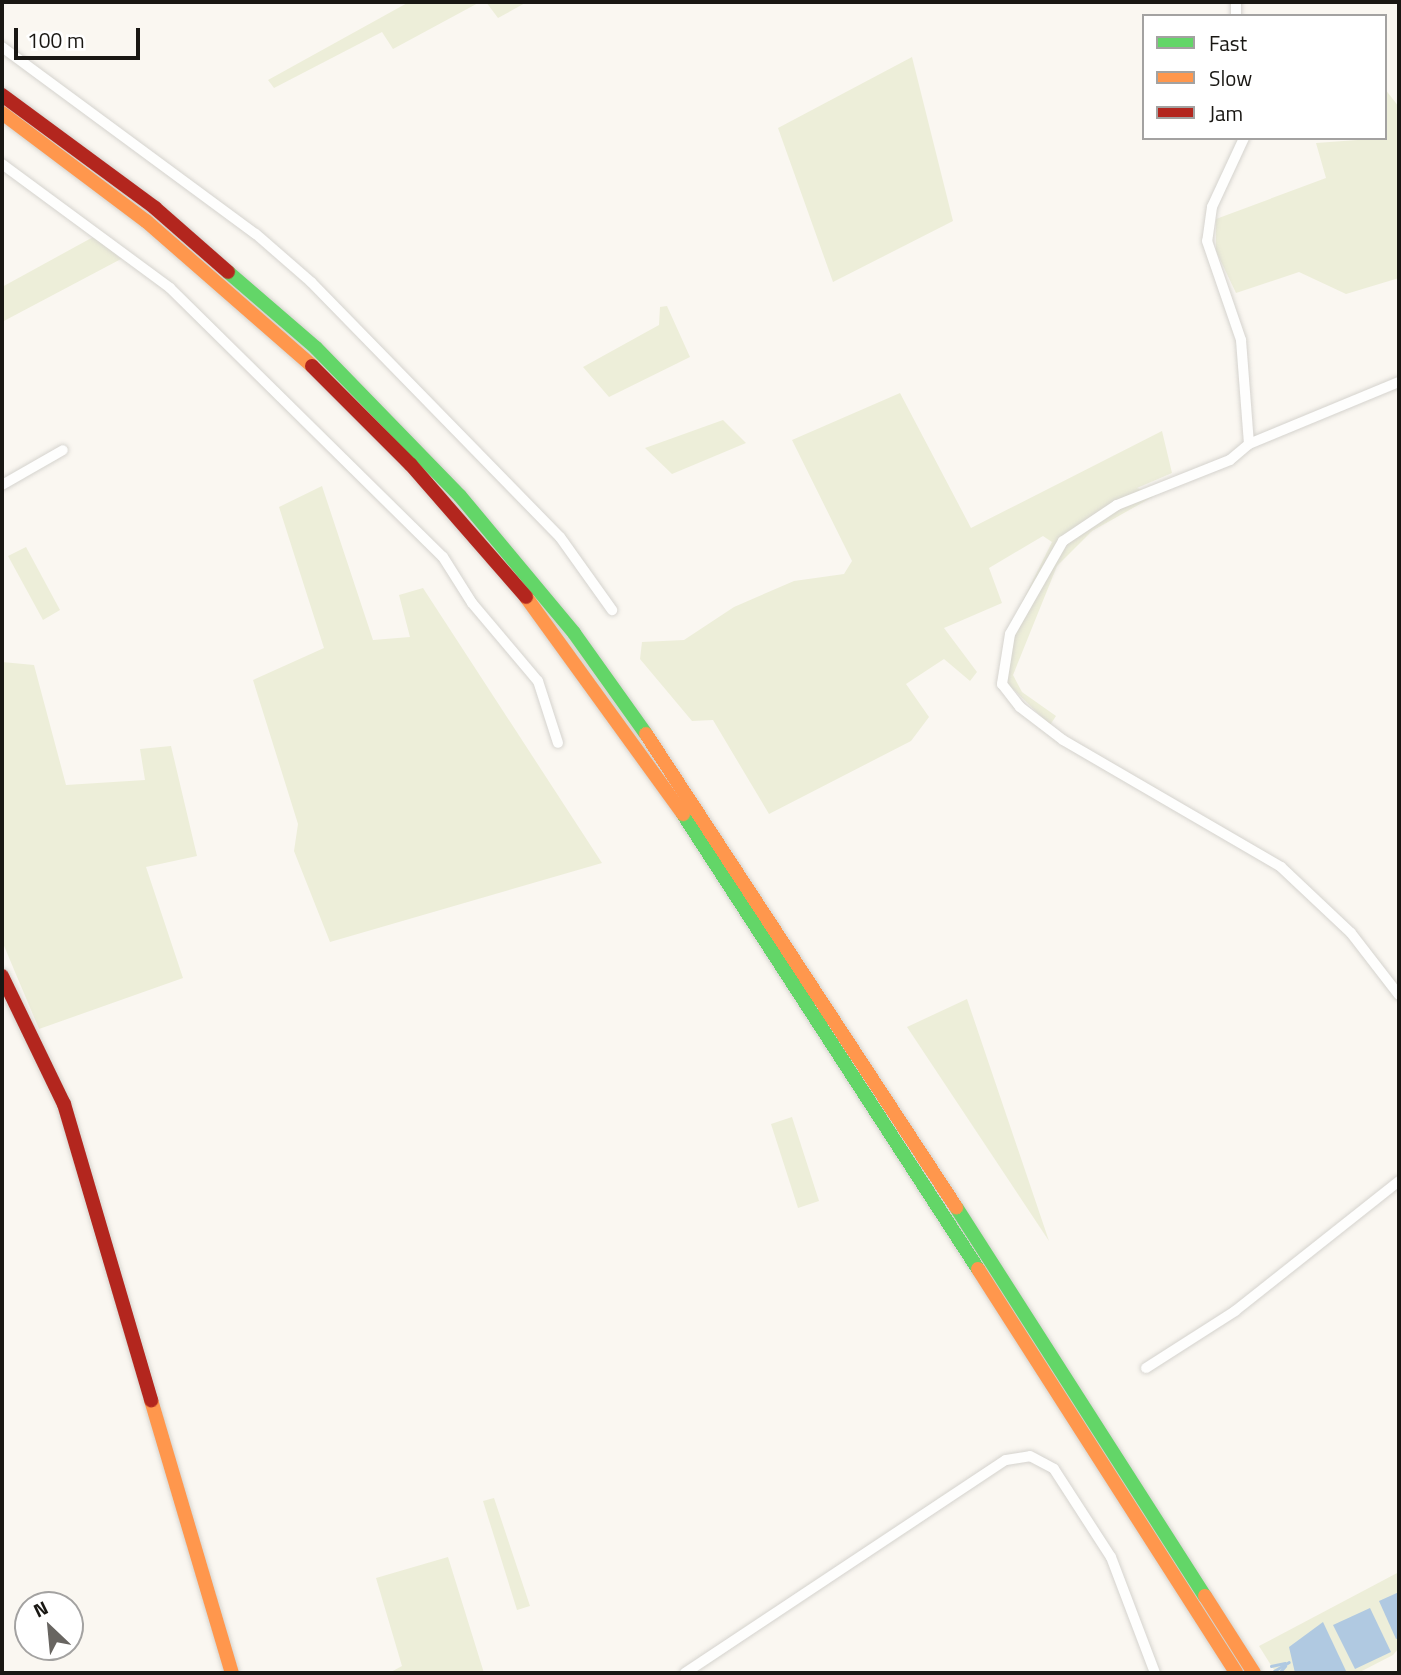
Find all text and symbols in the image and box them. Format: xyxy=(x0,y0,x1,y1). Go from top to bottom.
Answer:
scale bar xyxy=(18,14,144,58)
legend xyxy=(1142,14,1387,140)
text: 100 m xyxy=(27,24,84,56)
text: Fast xyxy=(1209,27,1247,59)
text: Slow xyxy=(1209,62,1252,94)
text: Jam xyxy=(1209,97,1243,129)
north arrow xyxy=(14,1591,84,1661)
text: N xyxy=(28,1593,53,1624)

